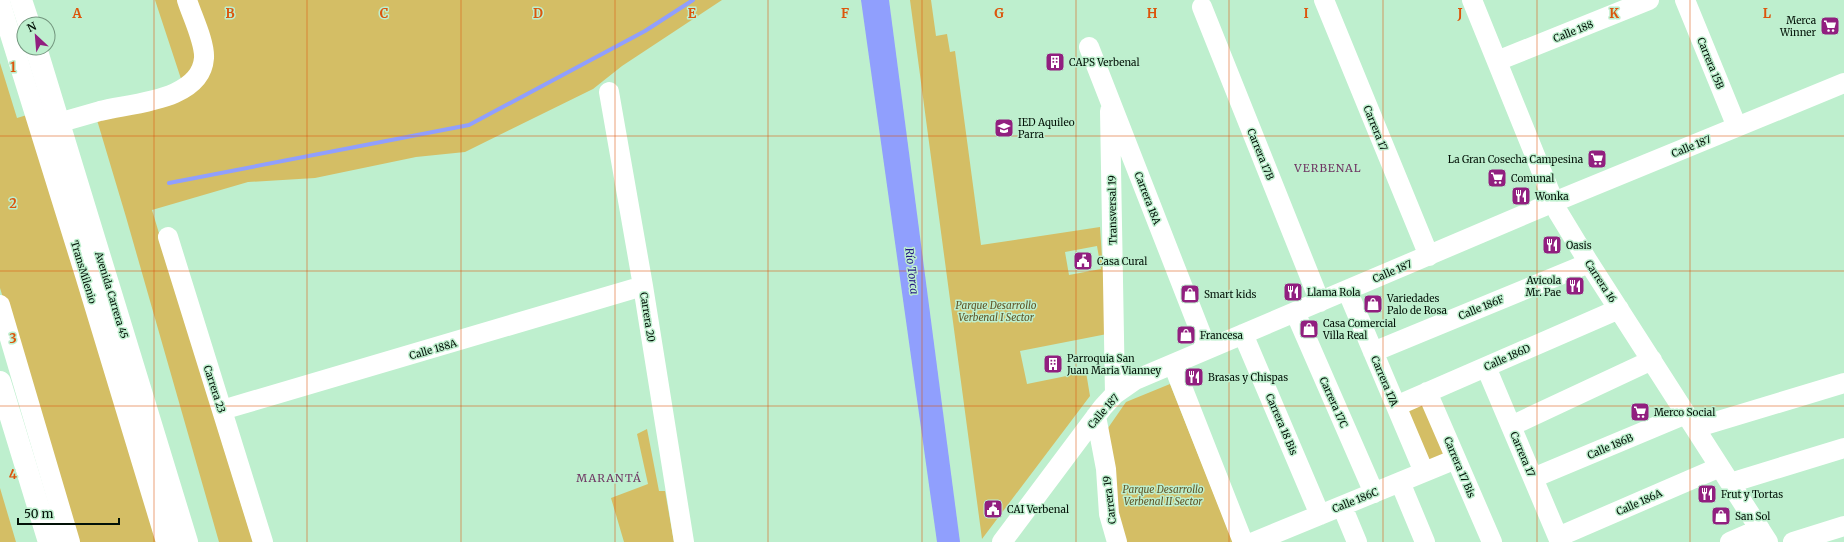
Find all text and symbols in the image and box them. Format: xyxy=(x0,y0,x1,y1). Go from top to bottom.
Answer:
text: A xyxy=(71,5,82,22)
text: B xyxy=(225,5,235,22)
text: C xyxy=(380,5,389,22)
text: D xyxy=(533,5,543,22)
text: E xyxy=(688,5,697,22)
text: F xyxy=(841,5,849,22)
text: G xyxy=(994,5,1004,22)
text: H xyxy=(1147,5,1158,22)
text: I xyxy=(1303,5,1309,22)
text: J xyxy=(1456,5,1463,22)
text: K xyxy=(1609,5,1619,22)
text: L xyxy=(1763,5,1772,22)
place label: Merca Winner xyxy=(1779,14,1817,39)
supermarket icon: Merca Winner xyxy=(1819,15,1841,37)
north arrow xyxy=(16,16,56,56)
street label: Calle 188 xyxy=(1551,18,1595,45)
text: N xyxy=(25,19,39,35)
street label: Carrera 15B xyxy=(1694,35,1727,91)
building icon: CAPS Verbenal xyxy=(1044,51,1066,73)
place label: CAPS Verbenal xyxy=(1069,56,1140,69)
text: 1 xyxy=(10,59,16,76)
street label: Carrera 17 xyxy=(1361,104,1391,153)
place label: IED Aquileo Parra xyxy=(1018,116,1075,141)
school or university icon: IED Aquileo Parra xyxy=(993,117,1015,139)
street label: Carrera 17B xyxy=(1244,127,1277,182)
street label: Calle 187 xyxy=(1670,133,1713,160)
supermarket icon: La Gran Cosecha Campesina xyxy=(1586,148,1608,170)
place label: La Gran Cosecha Campesina xyxy=(1448,153,1584,166)
district label: VERBENAL xyxy=(1293,161,1362,175)
supermarket icon: Comunal xyxy=(1486,167,1508,189)
street label: Carrera 18A xyxy=(1132,170,1164,227)
place label: Comunal xyxy=(1511,172,1554,185)
street label: Transversal 19 xyxy=(1105,175,1120,245)
restaurant icon: Wonka xyxy=(1510,185,1532,207)
place label: Wonka xyxy=(1534,190,1569,203)
text: 2 xyxy=(9,195,17,212)
restaurant icon: Oasis xyxy=(1541,234,1563,256)
street label: TransMilenio xyxy=(68,239,99,305)
place label: Oasis xyxy=(1566,239,1592,252)
water label: Río Torca xyxy=(902,247,922,295)
street label: Avenida Carrera 45 xyxy=(92,249,131,340)
public building icon: Casa Cural xyxy=(1072,250,1094,272)
place label: Casa Cural xyxy=(1097,255,1147,268)
street label: Calle 187 xyxy=(1371,257,1414,286)
street label: Carrera 16 xyxy=(1582,257,1619,305)
place label: Avicola Mr. Pae xyxy=(1525,274,1562,299)
restaurant icon: Avicola Mr. Pae xyxy=(1564,275,1586,297)
restaurant icon: Llama Rola xyxy=(1282,281,1304,303)
shop icon: Smart kids xyxy=(1179,283,1201,305)
place label: Llama Rola xyxy=(1307,286,1361,299)
place label: Smart kids xyxy=(1204,288,1257,301)
street label: Carrera 20 xyxy=(637,291,658,343)
place label: Variedades Palo de Rosa xyxy=(1386,292,1447,317)
street label: Calle 186F xyxy=(1457,292,1506,322)
shop icon: Variedades Palo de Rosa xyxy=(1362,293,1384,315)
park label: Parque Desarrollo Verbenal I Sector xyxy=(956,299,1037,324)
place label: Casa Comercial Villa Real xyxy=(1322,317,1396,342)
shop icon: Casa Comercial Villa Real xyxy=(1298,318,1320,340)
shop icon: Francesa xyxy=(1175,324,1197,346)
place label: Francesa xyxy=(1200,329,1244,342)
text: 3 xyxy=(9,330,17,347)
street label: Calle 188A xyxy=(408,336,459,362)
street label: Calle 186D xyxy=(1482,341,1533,373)
place label: Parroquia San Juan Maria Vianney xyxy=(1066,352,1161,377)
building icon: Parroquia San Juan Maria Vianney xyxy=(1042,353,1064,375)
street label: Carrera 17A xyxy=(1368,354,1401,409)
street label: Carrera 23 xyxy=(201,364,228,415)
restaurant icon: Brasas y Chispas xyxy=(1183,366,1205,388)
place label: Brasas y Chispas xyxy=(1208,371,1288,384)
street label: Carrera 17C xyxy=(1317,375,1351,430)
street label: Calle 187 xyxy=(1085,391,1122,431)
street label: Carrera 18 Bis xyxy=(1263,392,1300,457)
supermarket icon: Merco Social xyxy=(1629,401,1651,423)
place label: Merco Social xyxy=(1654,406,1715,419)
street label: Carrera 17 xyxy=(1507,430,1538,479)
street label: Calle 186B xyxy=(1585,431,1635,462)
street label: Carrera 17 Bis xyxy=(1441,435,1478,500)
text: 4 xyxy=(9,466,18,483)
district label: MARANTÁ xyxy=(576,471,642,485)
street label: Carrera 19 xyxy=(1100,475,1119,525)
park label: Parque Desarrollo Verbenal II Sector xyxy=(1123,483,1204,508)
restaurant icon: Frut y Tortas xyxy=(1696,483,1718,505)
street label: Calle 186C xyxy=(1330,485,1381,516)
street label: Calle 186A xyxy=(1614,486,1665,518)
place label: Frut y Tortas xyxy=(1721,488,1783,501)
public building icon: CAI Verbenal xyxy=(982,498,1004,520)
scale bar xyxy=(18,500,119,526)
place label: CAI Verbenal xyxy=(1007,503,1069,516)
shop icon: San Sol xyxy=(1710,505,1732,527)
text: 50 m xyxy=(24,506,53,521)
place label: San Sol xyxy=(1735,510,1770,523)

